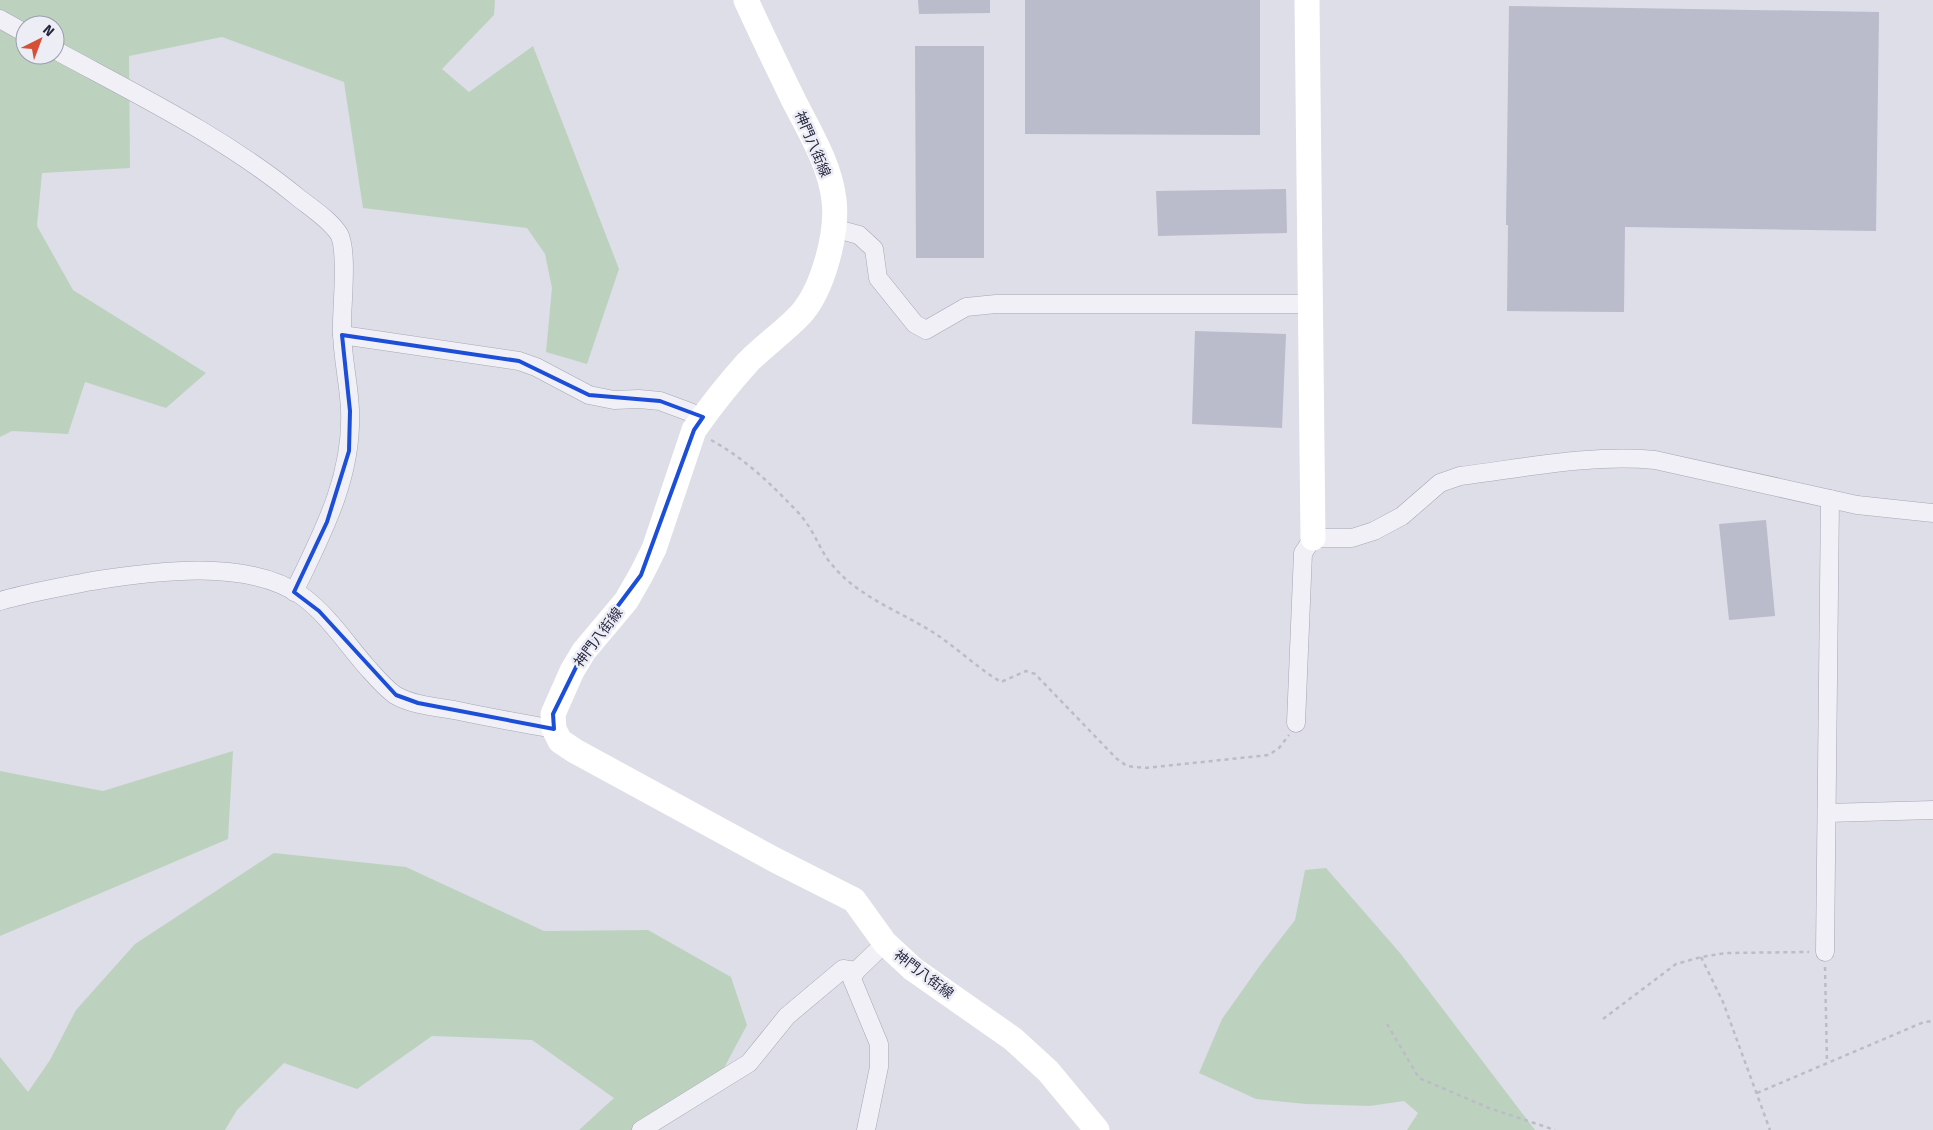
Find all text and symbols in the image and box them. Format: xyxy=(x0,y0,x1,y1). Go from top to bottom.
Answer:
north arrow xyxy=(15,15,65,65)
text: N xyxy=(39,21,58,40)
street label: 神門八街線 xyxy=(791,109,834,180)
street label: 神門八街線 xyxy=(571,604,626,670)
street label: 神門八街線 xyxy=(891,947,957,1002)

